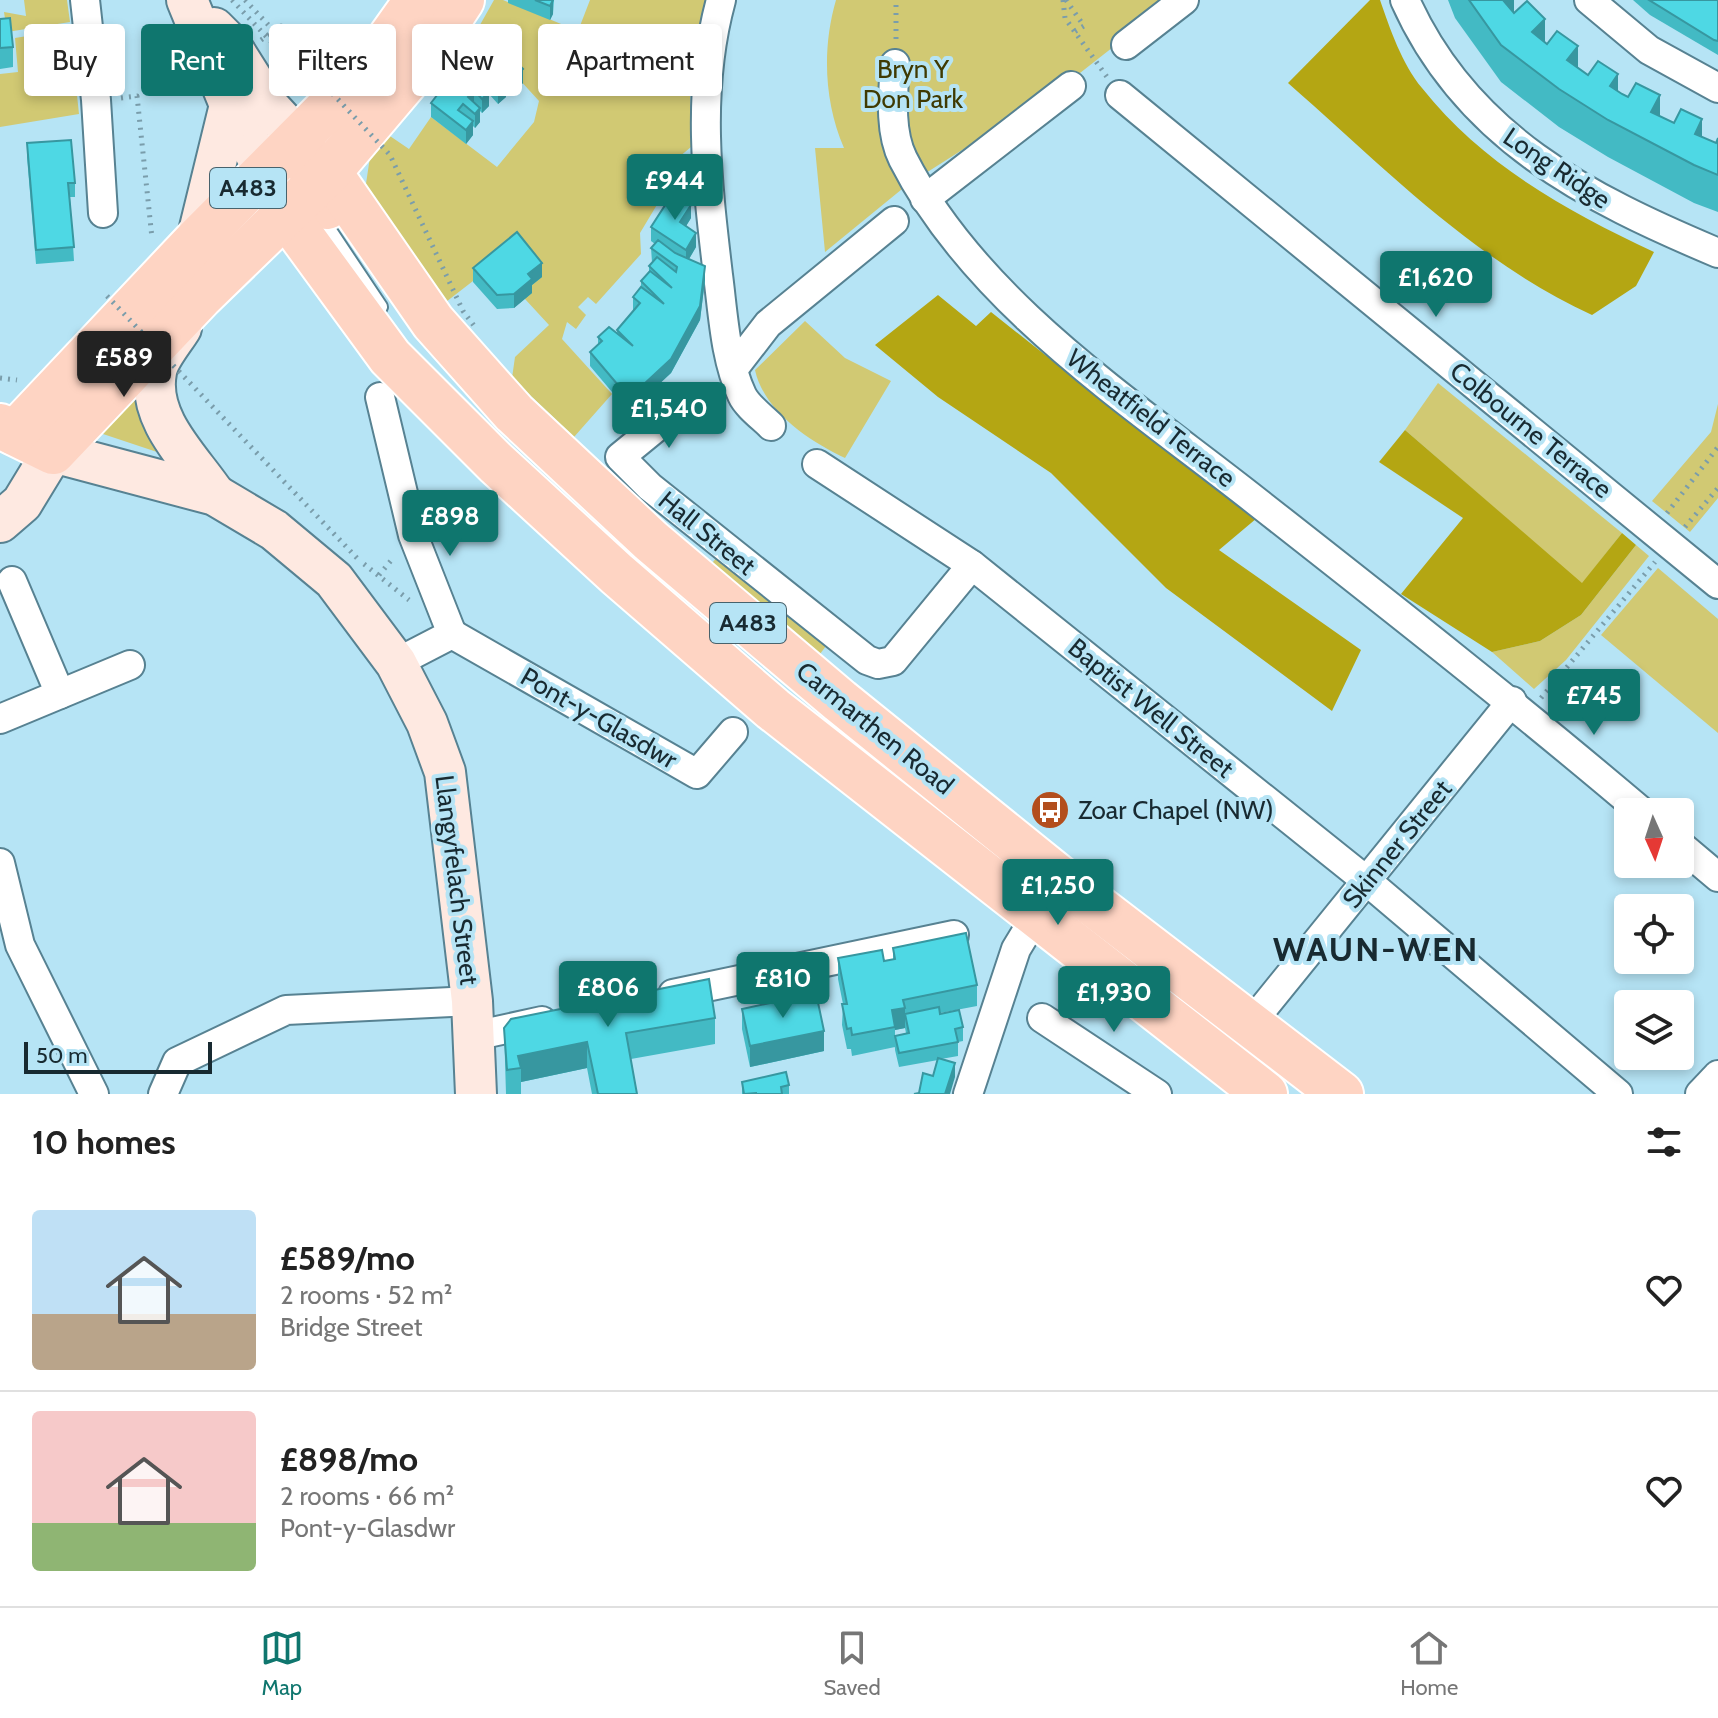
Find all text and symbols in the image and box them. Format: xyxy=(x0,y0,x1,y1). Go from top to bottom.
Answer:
chip: Buy xyxy=(24,24,125,96)
chip: Rent xyxy=(141,24,253,96)
chip: Filters xyxy=(269,24,396,96)
chip: New xyxy=(412,24,522,96)
chip: Apartment xyxy=(538,24,722,96)
park label: Bryn Y Don Park xyxy=(863,53,963,115)
street label: Long Ridge xyxy=(1497,121,1617,215)
pin: £944 xyxy=(628,154,722,222)
text: £944 xyxy=(645,164,705,196)
road number: A483 xyxy=(210,168,286,208)
pin: £1,620 xyxy=(1371,251,1501,319)
text: £1,620 xyxy=(1398,261,1474,293)
pin: £589 xyxy=(77,331,171,399)
text: £589 xyxy=(95,341,153,373)
street label: Wheatfield Terrace xyxy=(1060,342,1242,494)
street label: Colbourne Terrace xyxy=(1444,355,1618,505)
pin: £1,540 xyxy=(604,382,734,450)
text: £1,540 xyxy=(630,392,708,424)
street label: Hall Street xyxy=(652,484,762,582)
pin: £898 xyxy=(403,490,497,558)
text: £898 xyxy=(420,500,480,532)
road number: A483 xyxy=(710,603,786,643)
street label: Baptist Well Street xyxy=(1062,631,1240,785)
street label: Carmarthen Road xyxy=(790,655,960,801)
street label: Pont-y-Glasdwr xyxy=(515,660,684,776)
pin: £745 xyxy=(1547,669,1641,737)
text: £745 xyxy=(1566,679,1622,711)
street label: Llangyfelach Street xyxy=(428,773,486,987)
street label: Skinner Street xyxy=(1336,773,1458,914)
bus stop icon: Zoar Chapel (NW) xyxy=(1029,789,1071,831)
place label: Zoar Chapel (NW) xyxy=(1078,794,1274,826)
north arrow xyxy=(1614,798,1694,878)
map controls xyxy=(1614,798,1694,1070)
pin: £1,250 xyxy=(993,859,1123,927)
text: £1,250 xyxy=(1020,869,1096,901)
button: locate xyxy=(1614,894,1694,974)
district label: WAUN-WEN xyxy=(1273,928,1479,970)
pin: £810 xyxy=(736,952,830,1020)
pin: £806 xyxy=(561,961,655,1029)
text: £810 xyxy=(754,962,812,994)
pin: £1,930 xyxy=(1049,966,1179,1034)
text: £806 xyxy=(577,971,639,1003)
text: £1,930 xyxy=(1076,976,1152,1008)
button: layers xyxy=(1614,990,1694,1070)
scale bar xyxy=(24,1038,212,1074)
text: 50 m xyxy=(36,1042,88,1069)
icon: filters xyxy=(1642,1120,1686,1164)
text: 10 homes xyxy=(32,1121,176,1163)
text: £589/mo xyxy=(280,1237,415,1279)
icon: home xyxy=(96,1242,192,1338)
icon: heart xyxy=(1642,1268,1686,1312)
text: 2 rooms · 52 m² xyxy=(280,1279,452,1311)
text: Bridge Street xyxy=(280,1311,422,1343)
text: £898/mo xyxy=(280,1438,418,1480)
icon: home xyxy=(96,1443,192,1539)
icon: heart xyxy=(1642,1469,1686,1513)
text: 2 rooms · 66 m² xyxy=(280,1480,454,1512)
text: Pont-y-Glasdwr xyxy=(280,1512,455,1544)
tab: Map xyxy=(260,1626,304,1701)
tab: Saved xyxy=(823,1626,881,1701)
tab: Home xyxy=(1400,1626,1458,1701)

